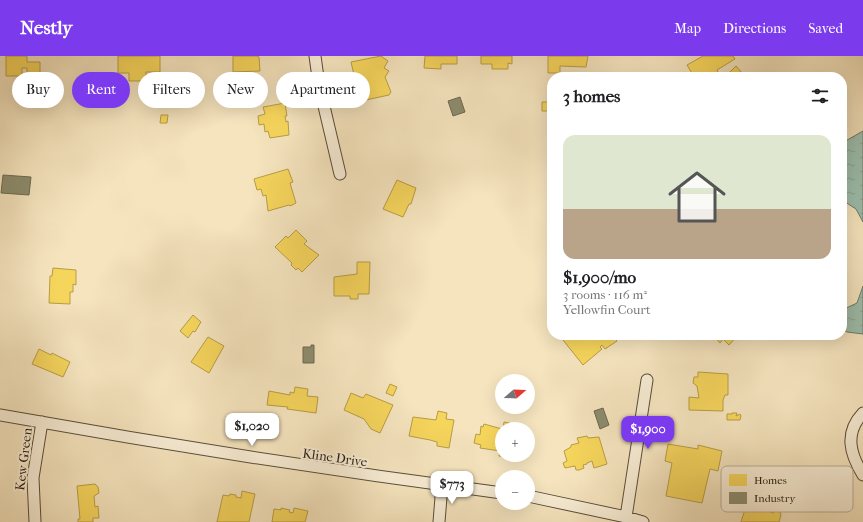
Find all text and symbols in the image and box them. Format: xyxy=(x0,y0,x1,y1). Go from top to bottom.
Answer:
text: Nestly xyxy=(20,17,72,39)
text: Map xyxy=(674,20,701,37)
text: Directions xyxy=(723,20,786,37)
text: Saved xyxy=(808,20,843,37)
chip: Buy xyxy=(12,72,64,108)
chip: Rent xyxy=(72,72,130,108)
chip: Filters xyxy=(138,72,205,108)
chip: New xyxy=(213,72,268,108)
chip: Apartment xyxy=(276,72,370,108)
icon: filters xyxy=(809,85,831,107)
text: 3 homes xyxy=(563,86,620,106)
icon: home xyxy=(661,161,733,233)
text: $1,900/mo xyxy=(563,267,636,287)
text: 3 rooms · 116 m² xyxy=(563,287,647,302)
text: Yellowfin Court xyxy=(563,302,651,317)
north arrow xyxy=(495,374,535,414)
map controls xyxy=(495,374,535,510)
pin: $1,020 xyxy=(219,413,285,447)
pin: $1,900 xyxy=(615,416,681,450)
text: $1,020 xyxy=(234,418,270,433)
text: $1,900 xyxy=(630,421,666,436)
button: + xyxy=(495,422,535,462)
street label: Kew Green xyxy=(12,426,35,491)
street label: Kline Drive xyxy=(302,446,369,470)
legend xyxy=(721,466,853,512)
button: − xyxy=(495,470,535,510)
pin: $773 xyxy=(428,471,476,505)
text: Homes xyxy=(754,474,787,487)
text: $773 xyxy=(439,476,465,491)
text: Industry xyxy=(754,492,796,505)

